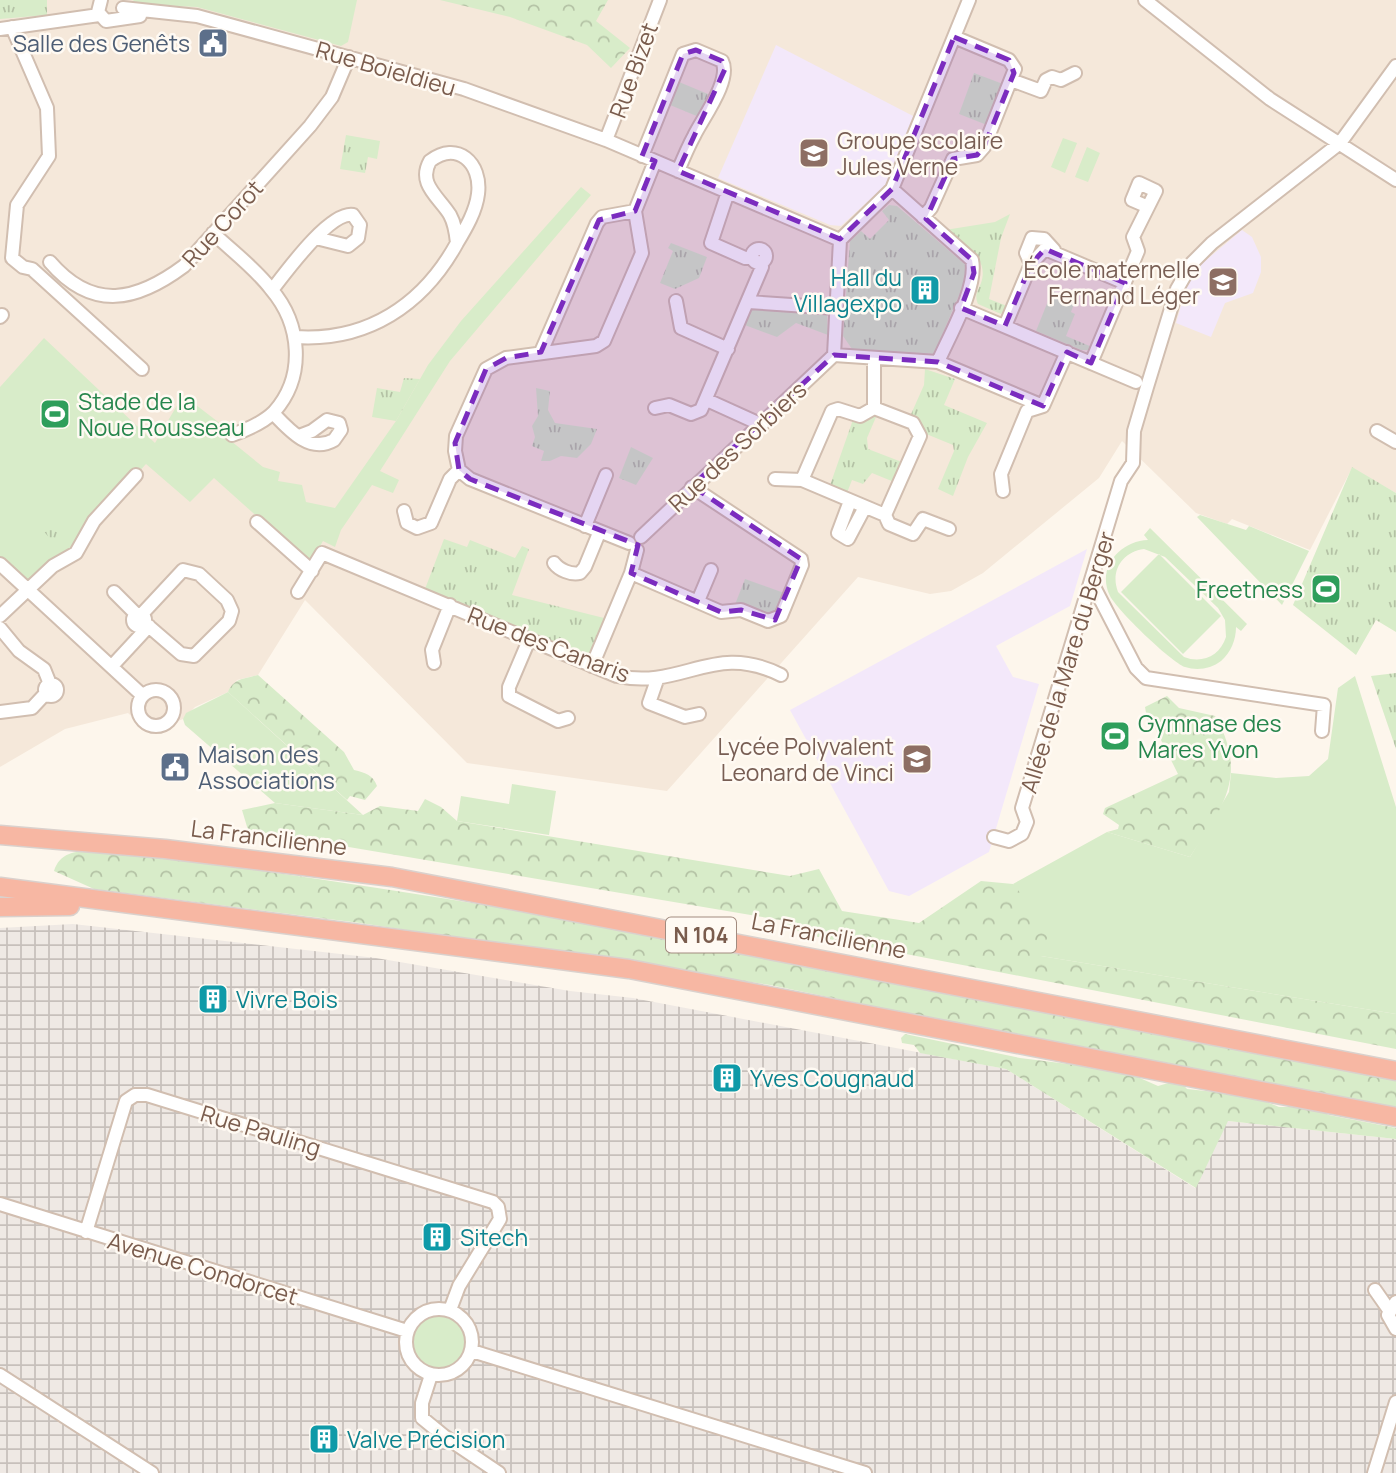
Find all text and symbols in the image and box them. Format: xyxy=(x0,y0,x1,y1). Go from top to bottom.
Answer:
street label: Rue Bizet xyxy=(601,18,665,122)
public building icon: Salle des Genêts xyxy=(196,26,230,60)
place label: Salle des Genêts xyxy=(13,27,190,59)
street label: Rue Boieldieu xyxy=(312,33,460,103)
place label: Groupe scolaire Jules Verne xyxy=(837,124,1003,182)
school or university icon: Groupe scolaire Jules Verne xyxy=(797,136,831,170)
street label: Rue Corot xyxy=(174,172,270,274)
place label: École maternelle Fernand Léger xyxy=(1024,253,1200,311)
place label: Hall du Villagexpo xyxy=(794,261,902,319)
school or university icon: École maternelle Fernand Léger xyxy=(1206,265,1240,299)
building icon: Hall du Villagexpo xyxy=(908,273,942,307)
street label: Rue des Sorbiers xyxy=(661,373,813,519)
place label: Stade de la Noue Rousseau xyxy=(78,385,245,443)
sports icon: Stade de la Noue Rousseau xyxy=(38,397,72,431)
street label: Allée de la Mare du Berger xyxy=(1012,527,1122,797)
sports icon: Freetness xyxy=(1309,572,1343,606)
place label: Freetness xyxy=(1196,573,1303,605)
street label: Rue des Canaris xyxy=(463,598,635,690)
place label: Gymnase des Mares Yvon xyxy=(1138,707,1282,765)
sports icon: Gymnase des Mares Yvon xyxy=(1098,719,1132,753)
place label: Lycée Polyvalent Leonard de Vinci xyxy=(717,730,894,788)
place label: Maison des Associations xyxy=(198,738,335,796)
school or university icon: Lycée Polyvalent Leonard de Vinci xyxy=(900,742,934,776)
public building icon: Maison des Associations xyxy=(158,750,192,784)
street label: La Francilienne xyxy=(189,812,349,862)
street label: La Francilienne xyxy=(749,904,909,966)
road number: N 104 xyxy=(666,918,736,953)
building icon: Vivre Bois xyxy=(196,982,230,1016)
place label: Vivre Bois xyxy=(236,983,338,1015)
building icon: Yves Cougnaud xyxy=(710,1061,744,1095)
place label: Yves Cougnaud xyxy=(750,1062,914,1094)
street label: Rue Pauling xyxy=(197,1097,325,1163)
building icon: Sitech xyxy=(420,1220,454,1254)
place label: Sitech xyxy=(460,1221,528,1253)
street label: Avenue Condorcet xyxy=(104,1224,302,1312)
building icon: Valve Précision xyxy=(307,1422,341,1456)
place label: Valve Précision xyxy=(347,1423,505,1455)

